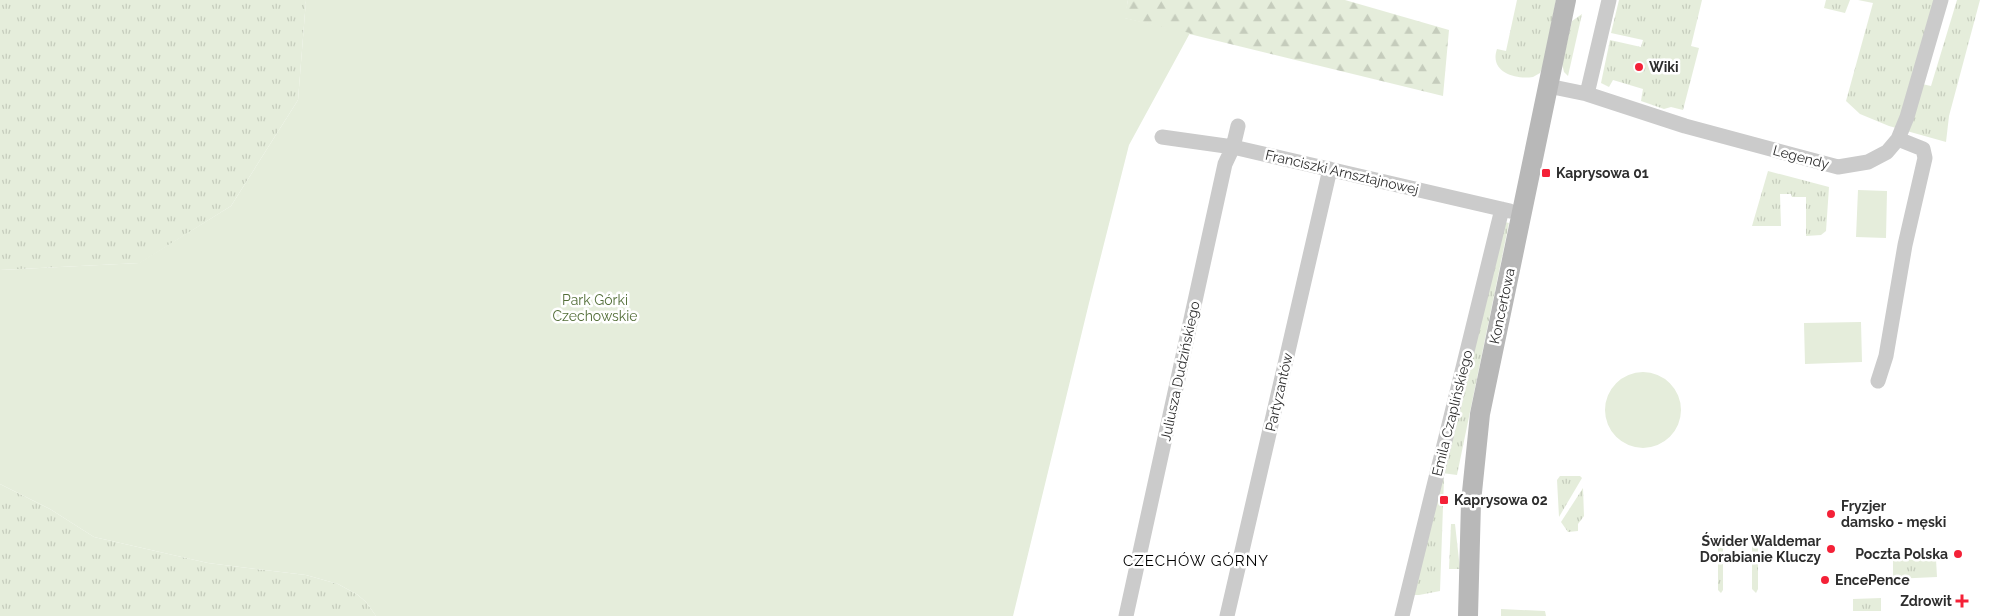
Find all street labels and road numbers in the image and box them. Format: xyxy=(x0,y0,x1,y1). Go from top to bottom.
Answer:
street label: Legendy xyxy=(1771,142,1831,172)
street label: Franciszki Arnsztajnowej xyxy=(1264,147,1420,197)
street label: Koncertowa xyxy=(1486,267,1518,345)
street label: Juliusza Dudzińskiego xyxy=(1157,300,1203,442)
street label: Emila Czaplińskiego xyxy=(1429,348,1475,478)
street label: Partyzantów xyxy=(1262,351,1296,433)

